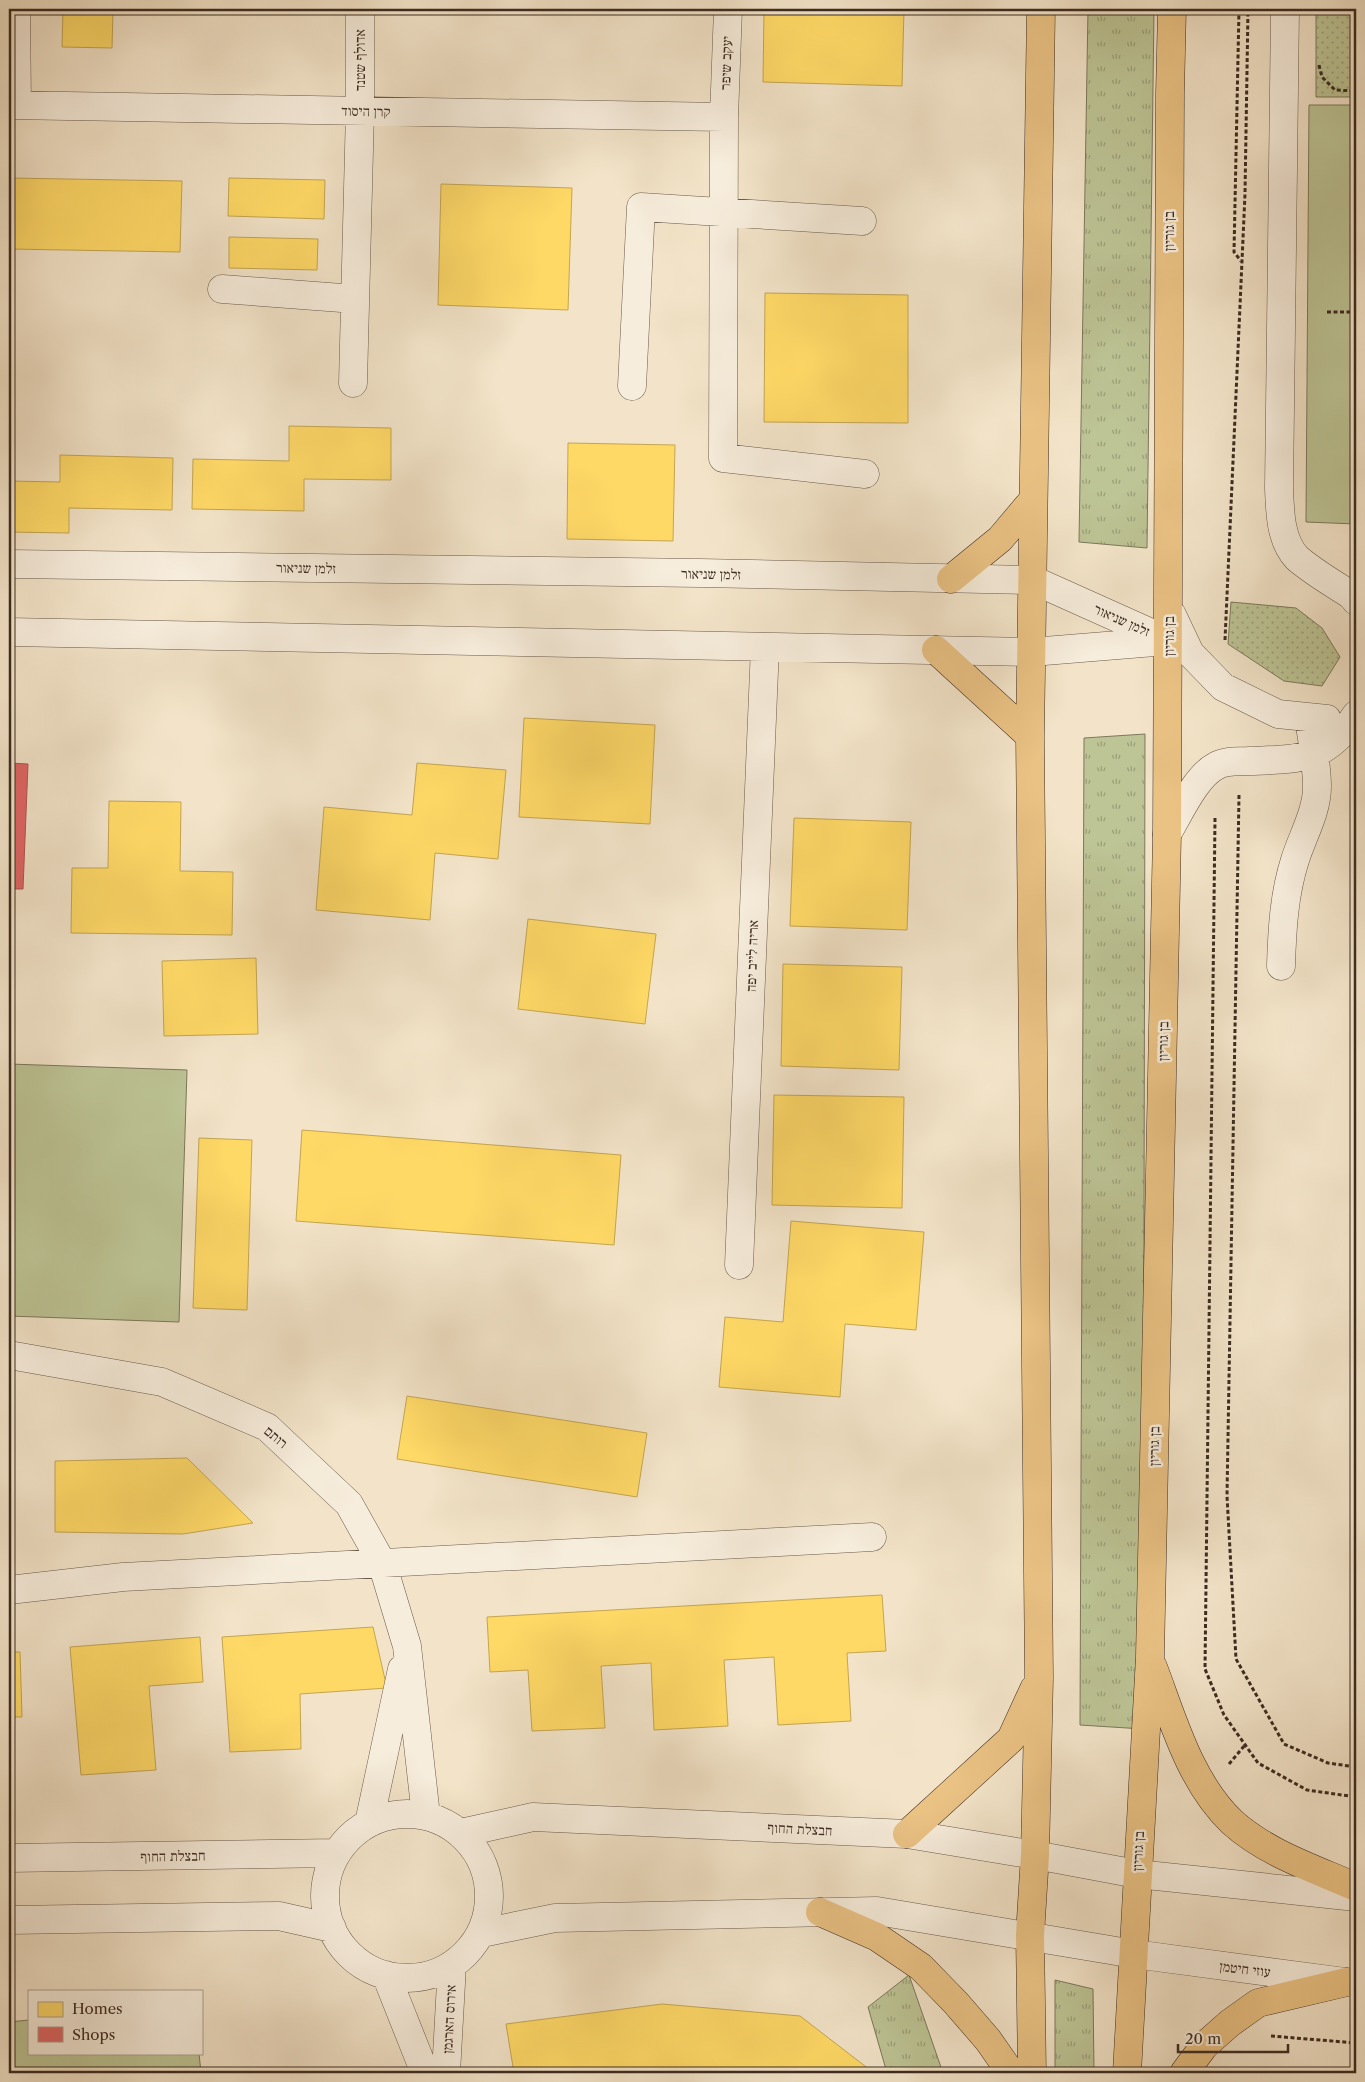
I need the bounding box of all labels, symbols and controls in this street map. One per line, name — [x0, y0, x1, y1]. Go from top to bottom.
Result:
street label: אדולף שטנד — [351, 29, 369, 91]
street label: יעקב שיפר — [716, 35, 736, 90]
street label: קרן היסוד — [341, 102, 391, 120]
street label: בן גוריון — [1160, 211, 1178, 251]
street label: זלמן שניאור — [276, 558, 336, 578]
street label: זלמן שניאור — [681, 564, 741, 584]
street label: זלמן שניאור — [1091, 600, 1153, 640]
street label: בן גוריון — [1160, 616, 1178, 656]
street label: אריה לייב יפה — [742, 920, 762, 992]
street label: בן גוריון — [1154, 1021, 1172, 1061]
street label: רותם — [260, 1422, 292, 1452]
street label: בן גוריון — [1145, 1426, 1163, 1466]
street label: חבצלת החוף — [767, 1818, 833, 1840]
street label: בן גוריון — [1128, 1830, 1148, 1871]
street label: חבצלת החוף — [140, 1846, 206, 1866]
street label: עוזי חיטמן — [1218, 1957, 1272, 1981]
street label: אירוס הארגמן — [438, 1984, 460, 2054]
legend — [28, 1990, 202, 2054]
text: Homes — [72, 1999, 123, 2018]
scale bar — [1178, 2022, 1288, 2054]
text: Shops — [72, 2025, 115, 2044]
text: 20 m — [1185, 2029, 1221, 2048]

